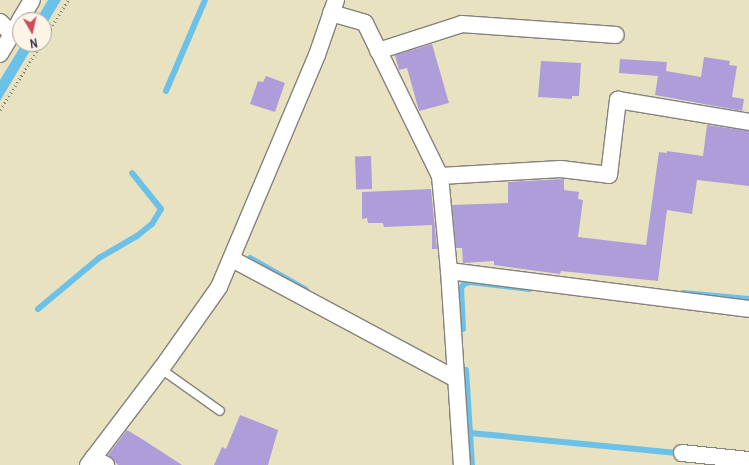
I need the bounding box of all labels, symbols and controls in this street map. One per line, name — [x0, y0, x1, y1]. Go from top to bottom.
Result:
north arrow — [12, 12, 52, 52]
text: N — [29, 35, 39, 50]

